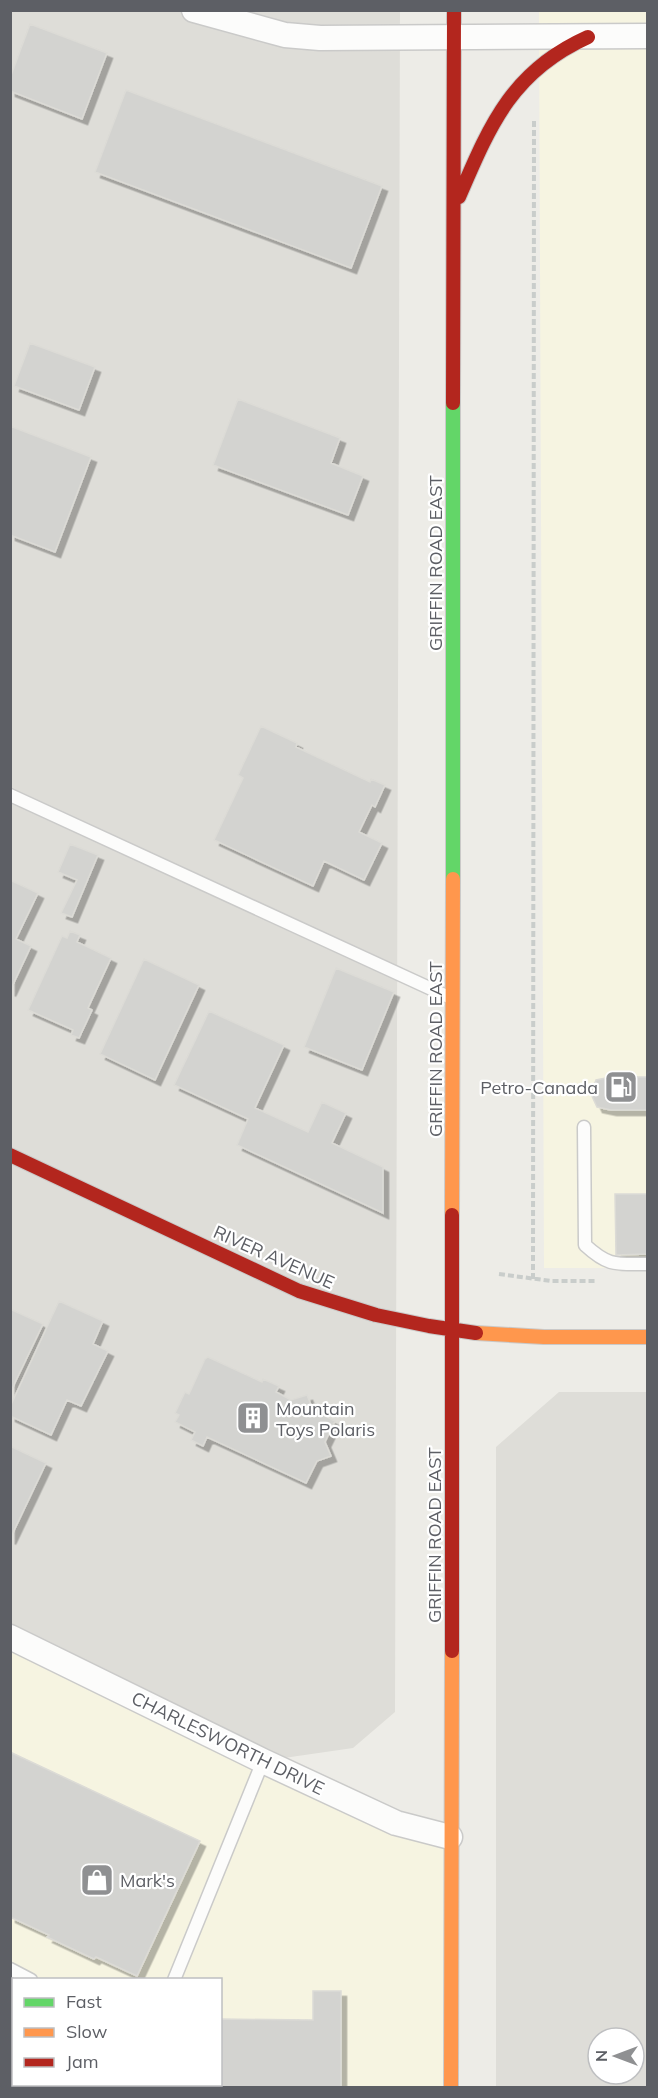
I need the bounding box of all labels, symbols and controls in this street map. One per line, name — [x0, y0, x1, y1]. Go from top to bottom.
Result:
street label: GRIFFIN ROAD EAST — [424, 475, 447, 651]
street label: GRIFFIN ROAD EAST — [424, 961, 447, 1137]
fuel station icon: Petro-Canada — [603, 1069, 639, 1105]
place label: Petro-Canada — [480, 1076, 598, 1099]
street label: RIVER AVENUE — [210, 1220, 338, 1294]
place label: Mountain Toys Polaris — [276, 1397, 375, 1441]
building icon: Mountain Toys Polaris — [235, 1400, 271, 1436]
street label: GRIFFIN ROAD EAST — [423, 1447, 446, 1623]
street label: CHARLESWORTH DRIVE — [128, 1686, 328, 1800]
shop icon: Mark's — [79, 1862, 115, 1898]
place label: Mark's — [120, 1869, 175, 1892]
legend — [12, 1978, 222, 2086]
text: Fast — [66, 1990, 102, 2013]
text: Slow — [66, 2020, 108, 2043]
north arrow — [586, 2026, 646, 2086]
text: Jam — [66, 2050, 99, 2073]
text: N — [591, 2050, 611, 2062]

